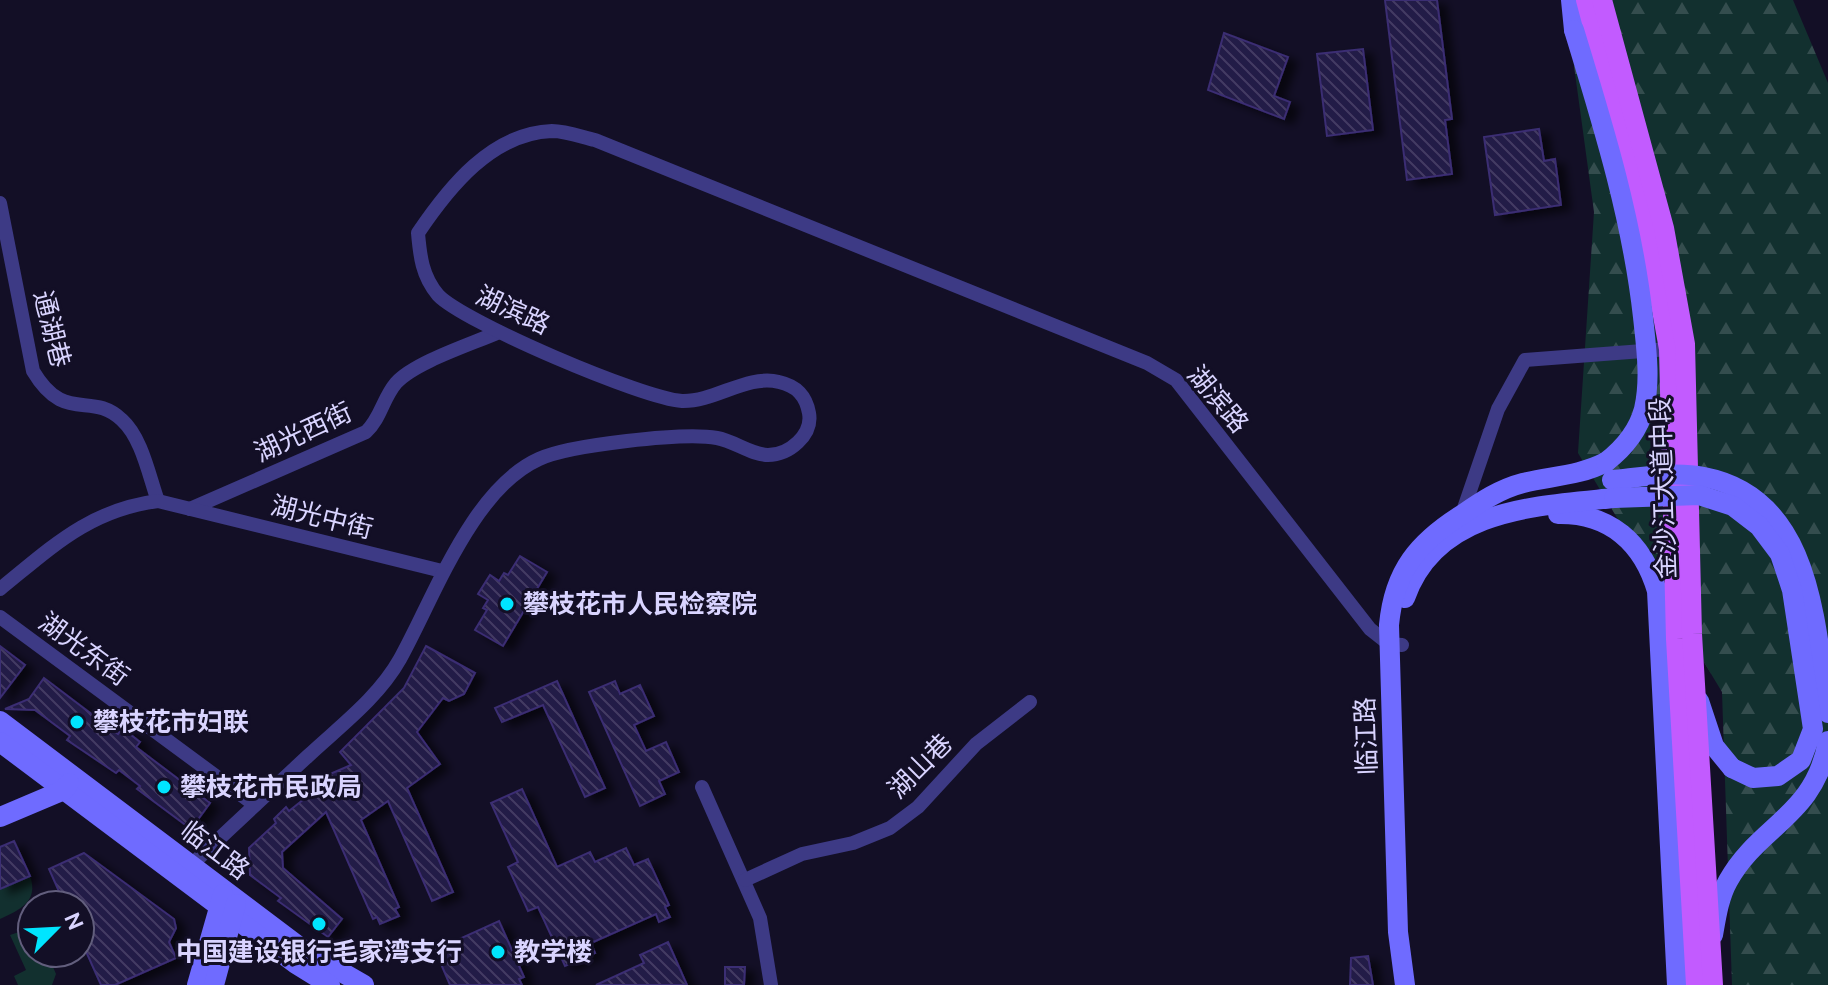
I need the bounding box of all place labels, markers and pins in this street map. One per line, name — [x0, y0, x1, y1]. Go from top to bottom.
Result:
place label: 攀枝花市人民检察院 — [523, 589, 757, 618]
marker: 攀枝花市人民检察院 — [498, 595, 516, 613]
place label: 攀枝花市妇联 — [93, 707, 249, 736]
marker: 攀枝花市妇联 — [68, 713, 86, 731]
place label: 攀枝花市民政局 — [180, 772, 362, 801]
marker: 攀枝花市民政局 — [155, 778, 173, 796]
marker: 中国建设银行毛家湾支行 — [310, 915, 328, 933]
place label: 中国建设银行毛家湾支行 — [176, 937, 462, 966]
place label: 教学楼 — [514, 937, 592, 966]
marker: 教学楼 — [489, 943, 507, 961]

